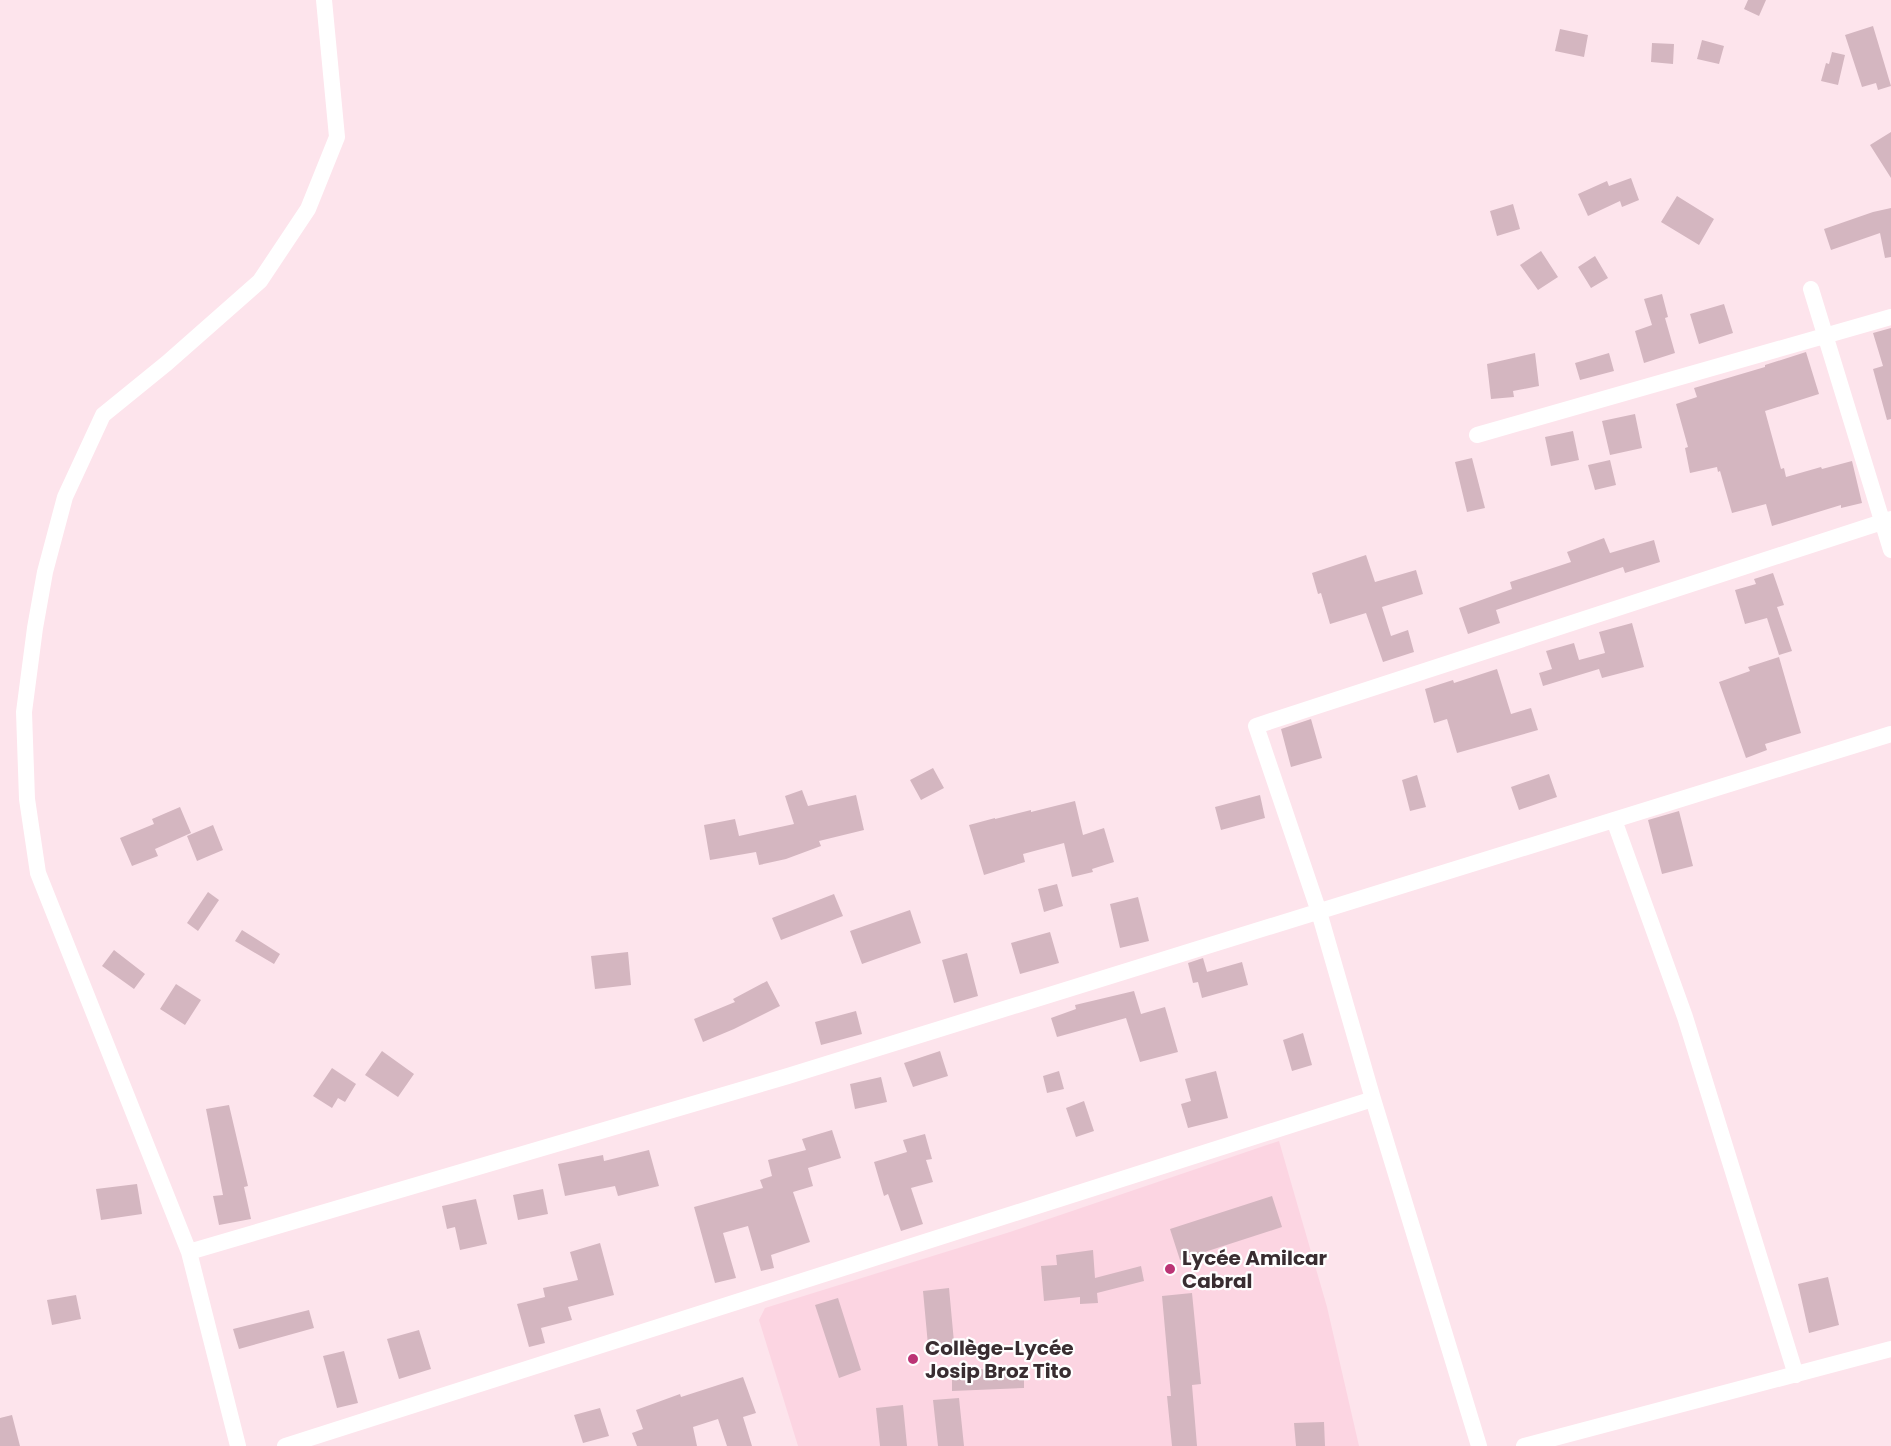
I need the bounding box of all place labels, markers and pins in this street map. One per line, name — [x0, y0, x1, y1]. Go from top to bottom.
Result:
place label: Lycée Amilcar Cabral — [1182, 1244, 1328, 1295]
marker: Lycée Amilcar Cabral — [1163, 1262, 1177, 1276]
place label: Collège-Lycée Josip Broz Tito — [925, 1334, 1074, 1385]
marker: Collège-Lycée Josip Broz Tito — [906, 1352, 920, 1366]

